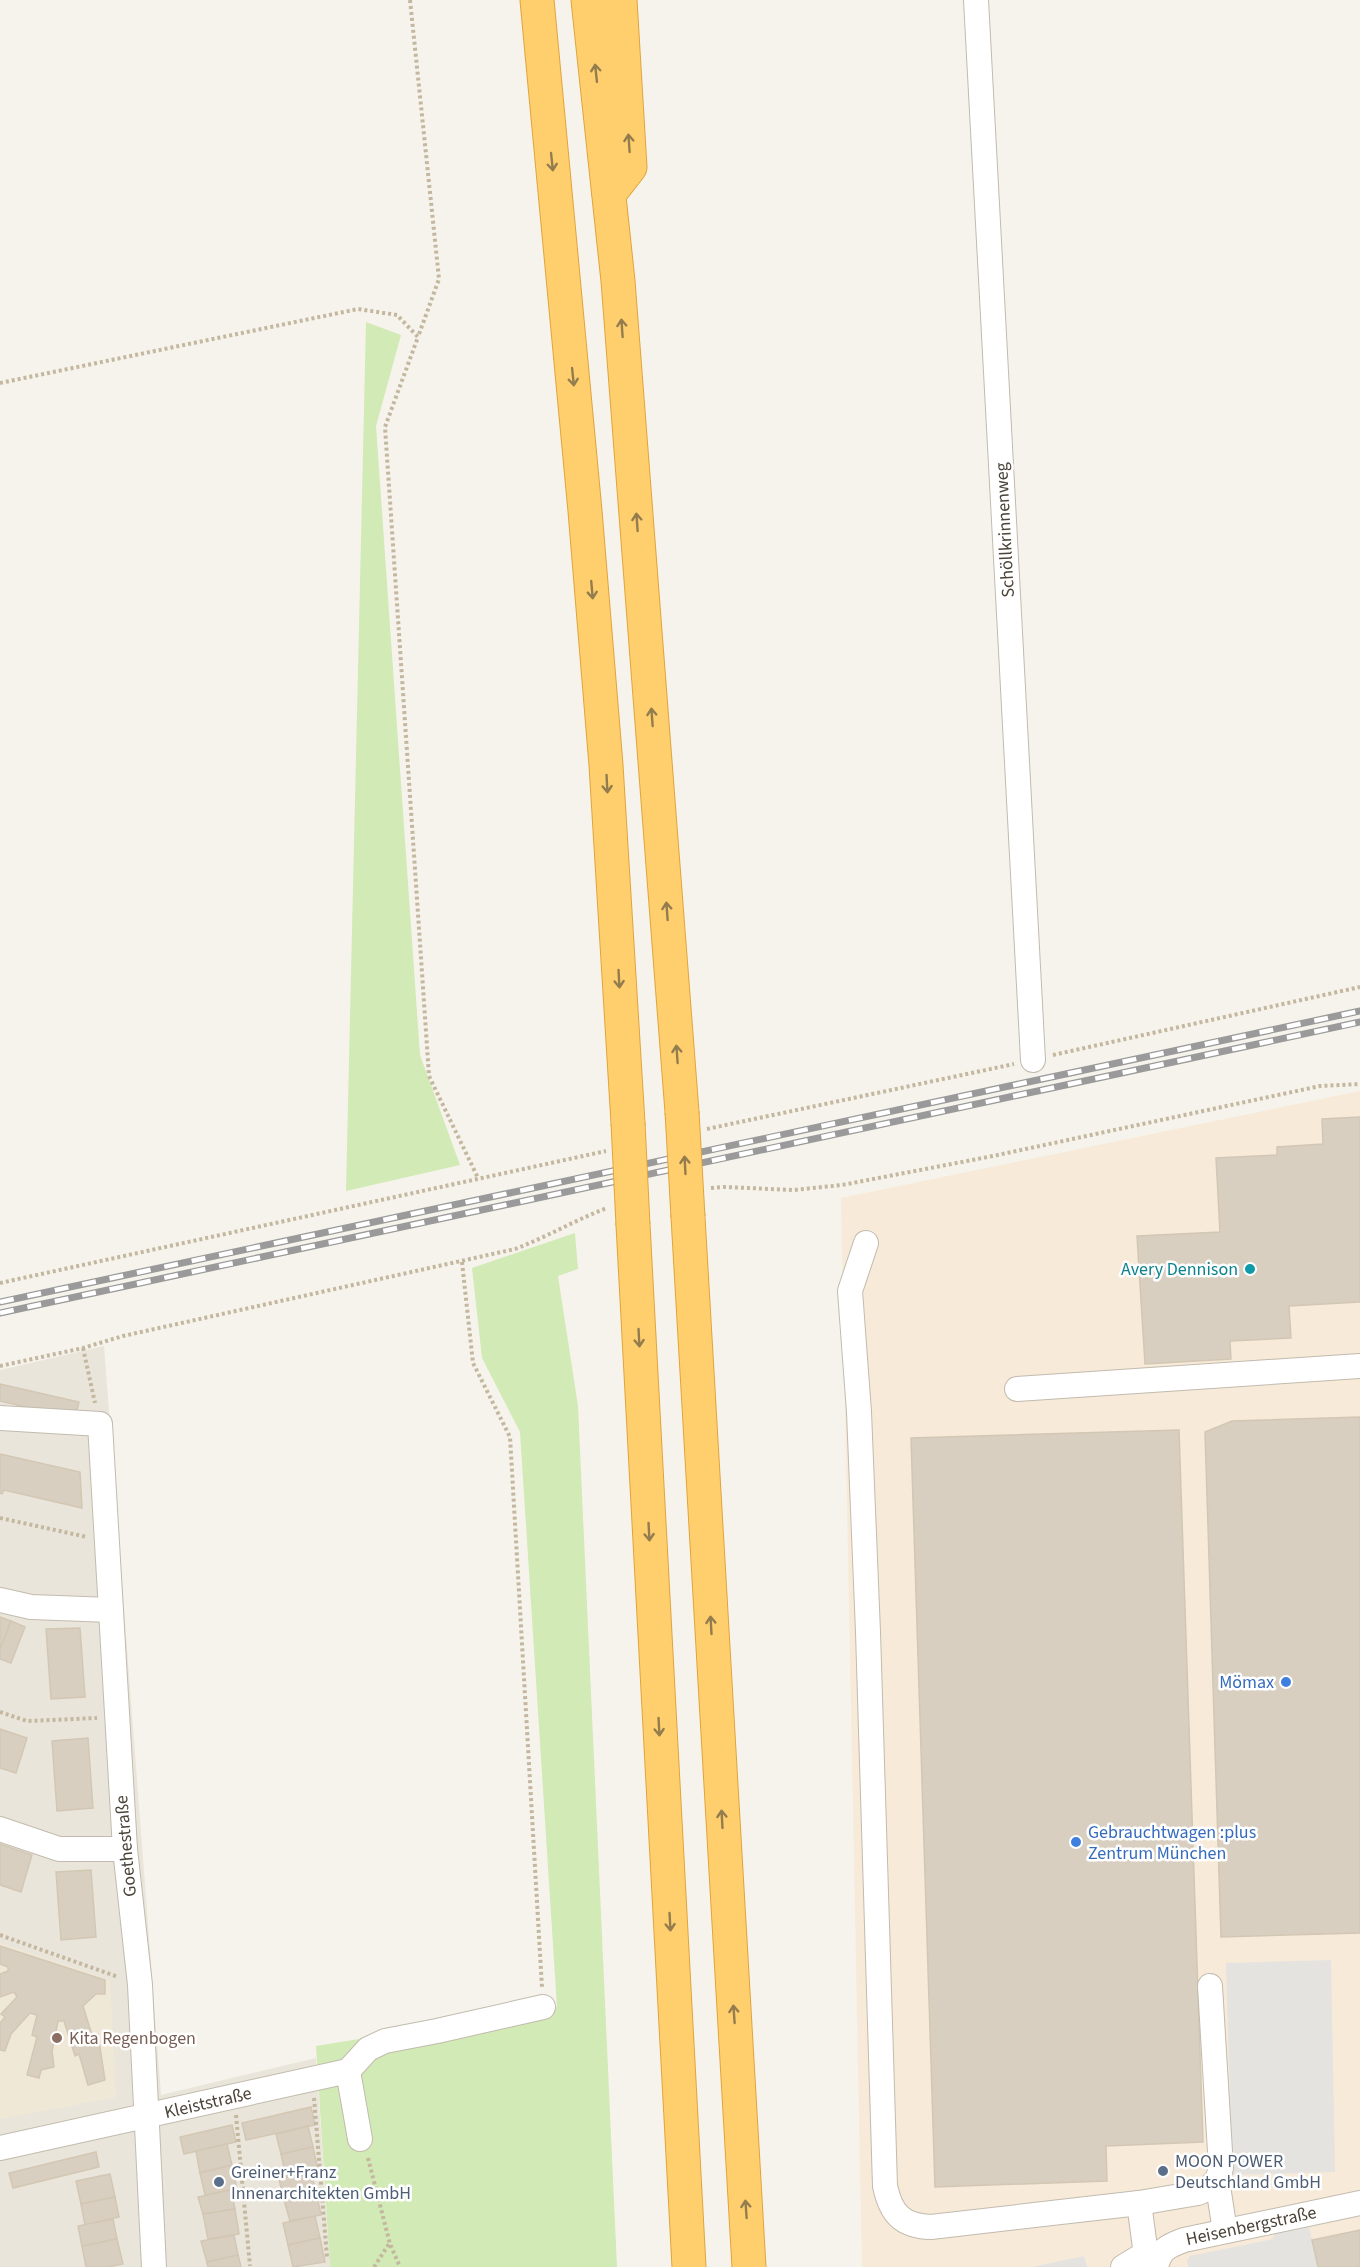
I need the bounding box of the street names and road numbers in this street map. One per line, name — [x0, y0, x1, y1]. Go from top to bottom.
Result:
street label: Schöllkrinnenweg — [989, 462, 1021, 598]
street label: Goethestraße — [109, 1794, 143, 1898]
street label: Kleiststraße — [162, 2081, 254, 2125]
street label: Heisenbergstraße — [1183, 2200, 1319, 2252]

